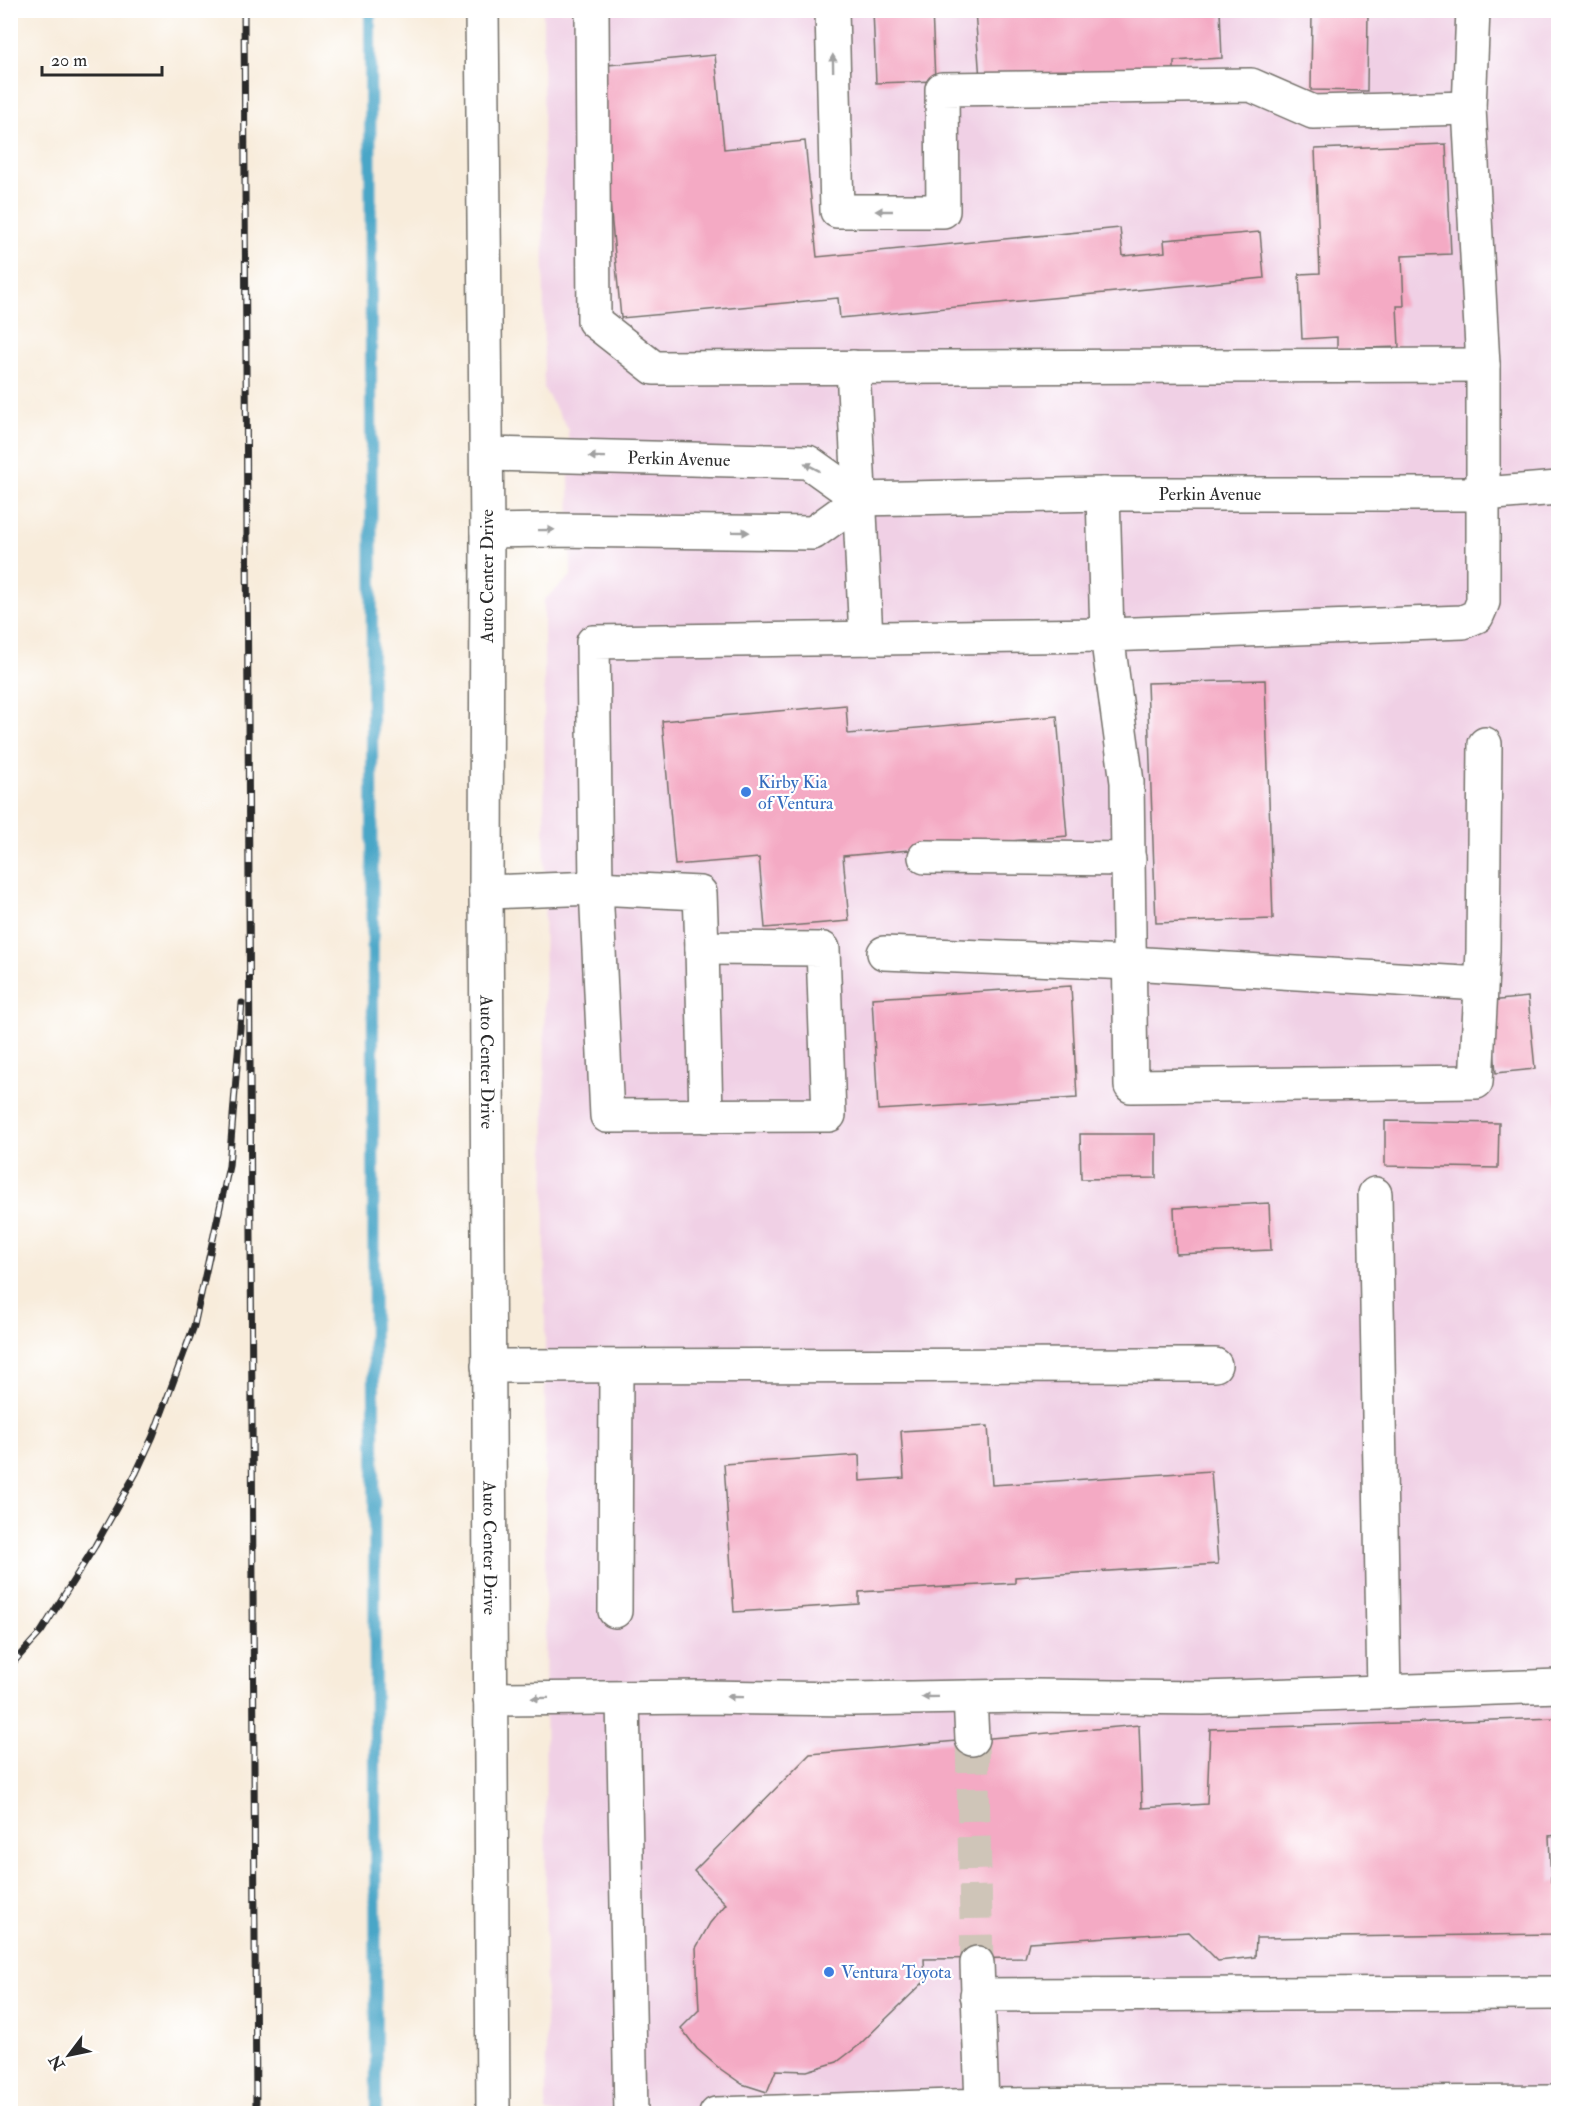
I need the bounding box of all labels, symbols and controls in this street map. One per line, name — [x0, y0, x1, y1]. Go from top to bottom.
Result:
scale bar — [42, 39, 162, 77]
text: 20 m — [51, 49, 87, 72]
one-way arrow — [829, 54, 838, 73]
one-way arrow — [875, 206, 894, 216]
street label: Perkin Avenue — [627, 447, 731, 472]
one-way arrow — [588, 452, 607, 462]
one-way arrow — [803, 462, 820, 471]
street label: Perkin Avenue — [1158, 483, 1262, 506]
street label: Auto Center Drive — [476, 509, 499, 644]
one-way arrow — [536, 525, 555, 535]
one-way arrow — [731, 527, 750, 537]
place label: Kirby Kia of Ventura — [758, 771, 834, 815]
marker: Kirby Kia of Ventura — [739, 785, 753, 799]
street label: Auto Center Drive — [475, 994, 498, 1129]
street label: Auto Center Drive — [477, 1480, 501, 1615]
one-way arrow — [531, 1693, 550, 1703]
one-way arrow — [726, 1693, 745, 1702]
one-way arrow — [921, 1693, 940, 1702]
place label: Ventura Toyota — [841, 1961, 952, 1984]
marker: Ventura Toyota — [822, 1965, 836, 1979]
north arrow — [39, 2025, 99, 2085]
text: N — [44, 2050, 70, 2075]

